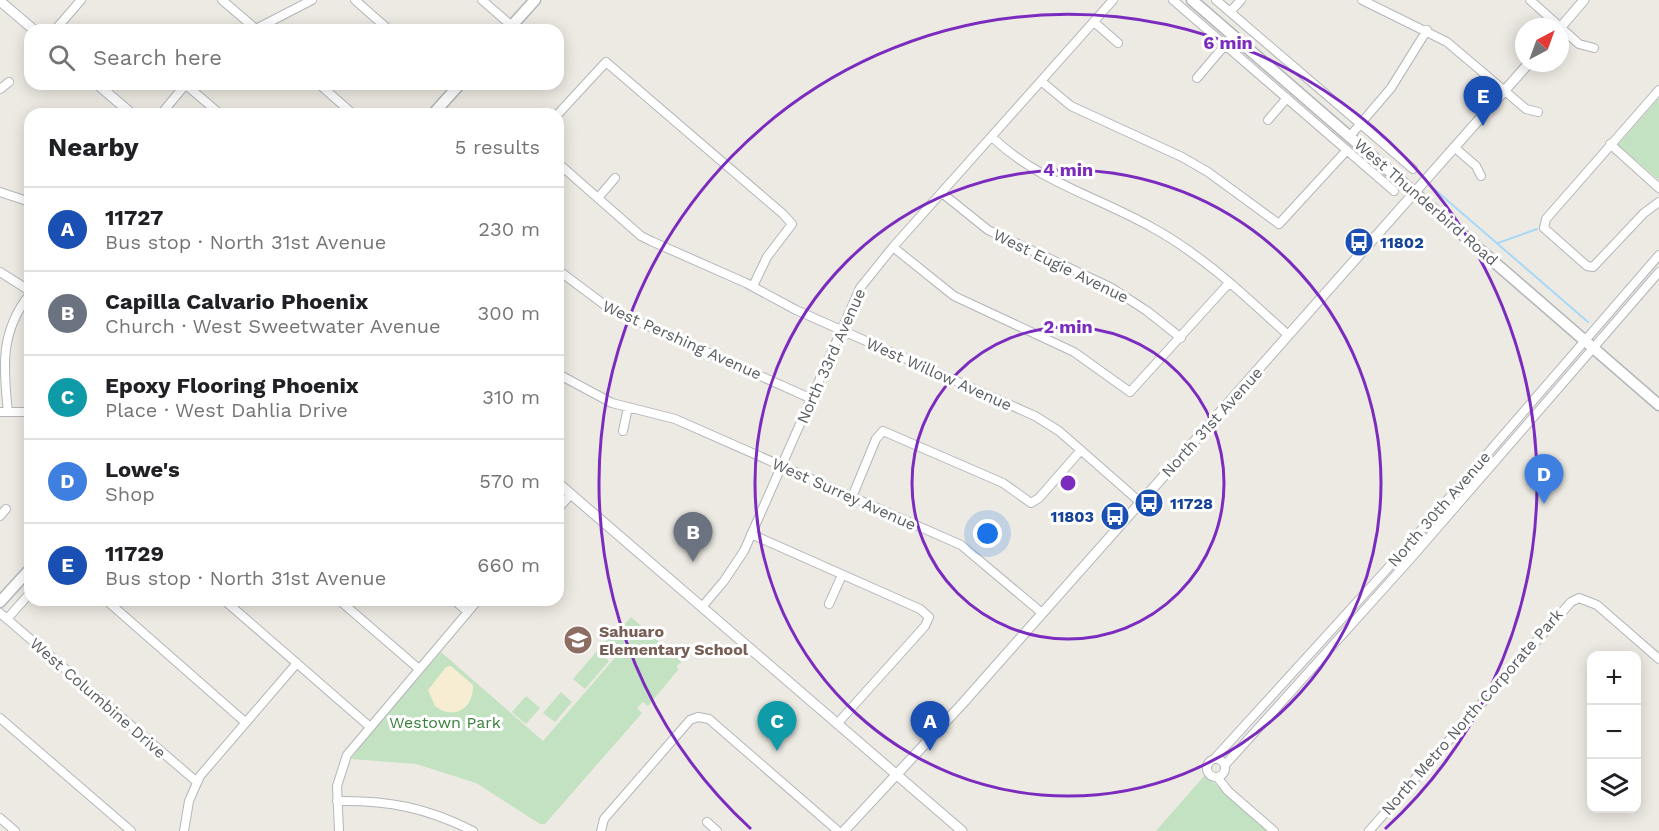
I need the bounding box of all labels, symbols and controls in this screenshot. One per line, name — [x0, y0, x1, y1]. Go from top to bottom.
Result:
north arrow — [1515, 18, 1569, 72]
search box — [24, 24, 564, 90]
text: 6 min — [1203, 32, 1253, 53]
icon: search — [45, 41, 78, 74]
text: Search here — [93, 45, 222, 70]
pin: E — [1464, 76, 1502, 126]
text: Nearby — [48, 132, 139, 162]
street label: West Thunderbird Road — [1350, 134, 1502, 270]
text: 5 results — [455, 135, 540, 159]
text: 4 min — [1043, 159, 1093, 180]
text: 11727 — [105, 205, 163, 230]
text: A — [61, 217, 74, 241]
text: 230 m — [478, 217, 540, 241]
street label: West Eugie Avenue — [990, 225, 1132, 307]
bus stop icon: 11802 — [1343, 226, 1375, 258]
text: Bus stop · North 31st Avenue — [105, 230, 386, 254]
place label: 11802 — [1380, 233, 1424, 252]
street label: North 33rd Avenue — [793, 286, 869, 426]
text: Capilla Calvario Phoenix — [105, 289, 368, 314]
street label: West Pershing Avenue — [600, 296, 764, 384]
text: B — [61, 301, 74, 325]
text: 300 m — [478, 301, 540, 325]
text: Church · West Sweetwater Avenue — [105, 314, 441, 338]
text: 2 min — [1043, 316, 1093, 337]
street label: West Willow Avenue — [863, 333, 1015, 415]
street label: North 31st Avenue — [1158, 363, 1266, 481]
text: Epoxy Flooring Phoenix — [105, 373, 359, 398]
text: C — [61, 385, 74, 409]
text: 310 m — [482, 385, 540, 409]
text: Place · West Dahlia Drive — [105, 398, 348, 422]
street label: North 30th Avenue — [1384, 447, 1494, 571]
street label: West Surrey Avenue — [769, 454, 919, 534]
pin: D — [1524, 454, 1564, 504]
text: Lowe's — [105, 457, 180, 482]
text: D — [60, 469, 75, 493]
text: 570 m — [479, 469, 540, 493]
centre of rings — [1058, 473, 1078, 493]
text: Shop — [105, 482, 155, 506]
bus stop icon: 11728 — [1133, 487, 1165, 519]
place label: 11728 — [1170, 494, 1213, 513]
bus stop icon: 11803 — [1099, 500, 1131, 532]
place label: 11803 — [1051, 507, 1094, 526]
pin: B — [674, 512, 712, 562]
your location — [973, 519, 1002, 548]
text: 11729 — [105, 541, 164, 566]
text: E — [61, 553, 74, 577]
text: 660 m — [477, 553, 540, 577]
text: Bus stop · North 31st Avenue — [105, 566, 386, 590]
street label: North Metro North Corporate Park — [1377, 605, 1567, 819]
place label: Sahuaro Elementary School — [599, 622, 749, 659]
school or university icon: Sahuaro Elementary School — [562, 624, 594, 656]
street label: West Columbine Drive — [26, 634, 170, 762]
map controls — [1587, 651, 1641, 813]
button: + — [1587, 651, 1641, 705]
pin: C — [758, 702, 796, 751]
pin: A — [910, 702, 950, 751]
button: − — [1587, 705, 1641, 759]
park label: Westown Park — [389, 713, 501, 732]
button: layers — [1587, 759, 1641, 813]

